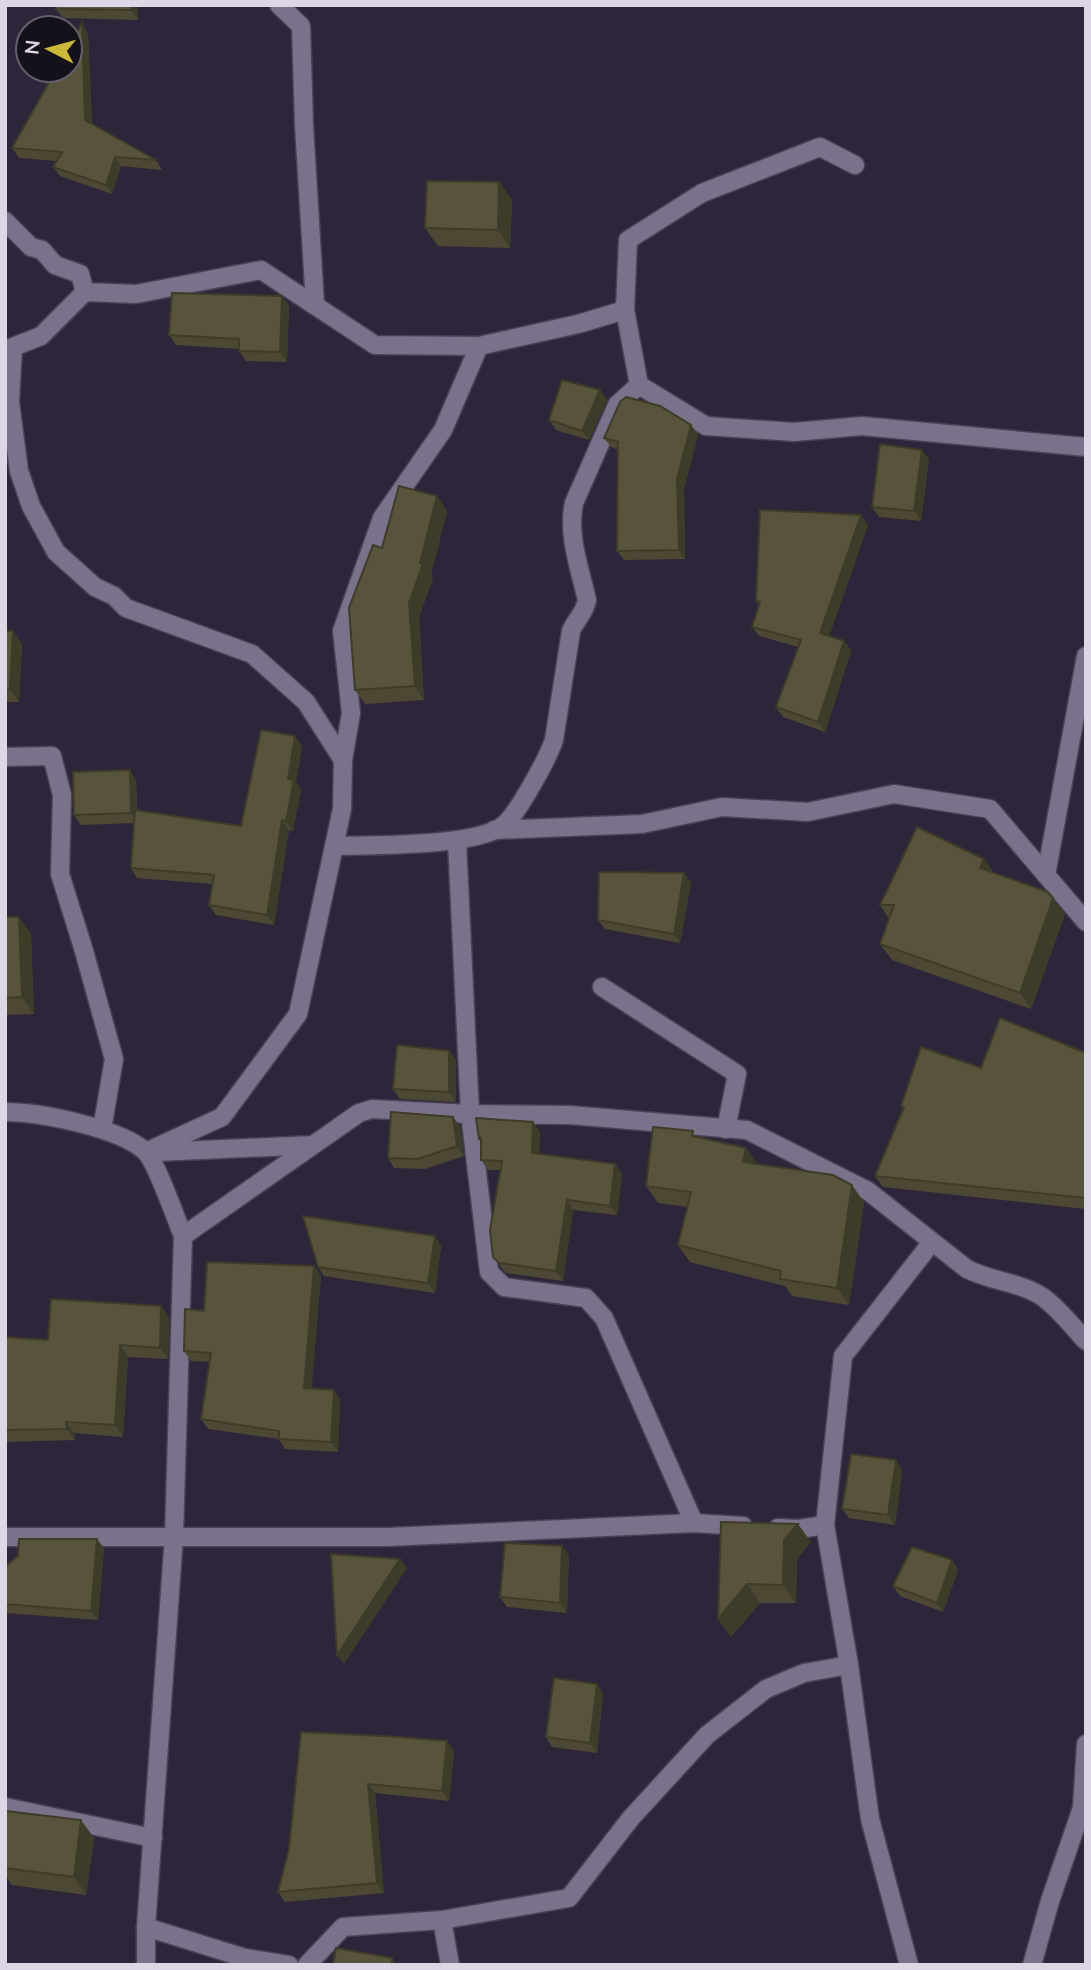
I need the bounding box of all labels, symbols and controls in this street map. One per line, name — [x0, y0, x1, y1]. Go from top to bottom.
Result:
north arrow — [14, 14, 84, 84]
text: N — [19, 39, 44, 56]

